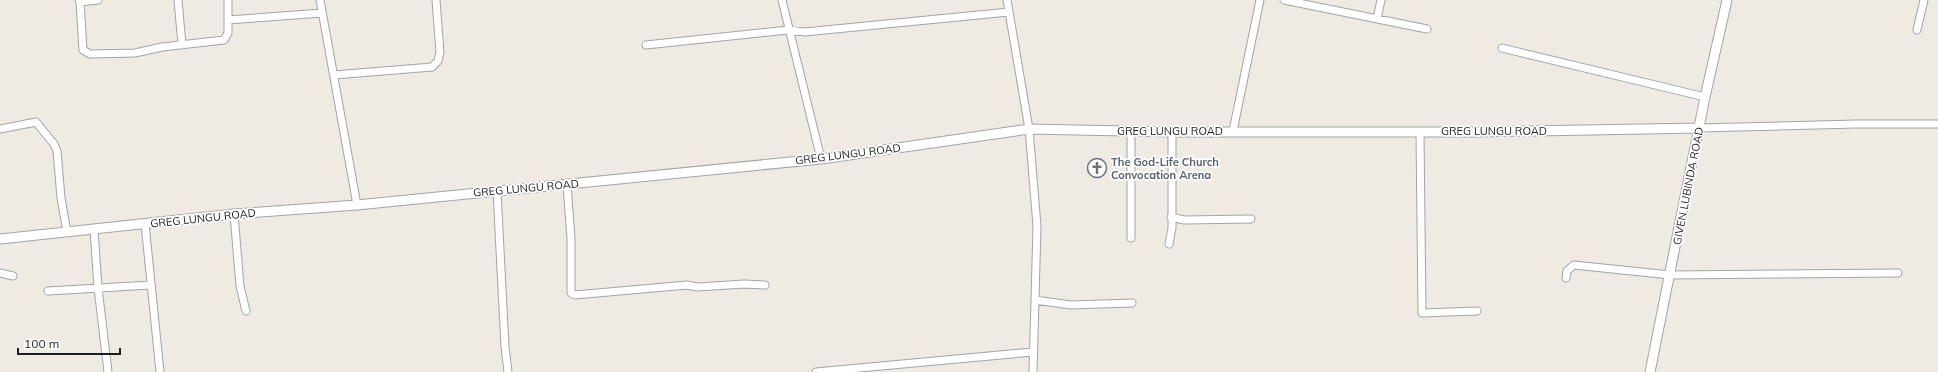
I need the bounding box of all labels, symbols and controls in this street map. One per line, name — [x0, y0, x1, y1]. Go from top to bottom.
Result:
street label: GREG LUNGU ROAD — [1117, 124, 1223, 138]
street label: GREG LUNGU ROAD — [1441, 124, 1547, 138]
street label: GIVEN LUBINDA ROAD — [1670, 126, 1706, 246]
street label: GREG LUNGU ROAD — [794, 141, 902, 167]
place label: The God-Life Church Convocation Arena — [1111, 155, 1219, 182]
church icon: The God-Life Church Convocation Arena — [1086, 157, 1108, 179]
street label: GREG LUNGU ROAD — [473, 176, 579, 200]
street label: GREG LUNGU ROAD — [150, 205, 256, 231]
scale bar — [18, 330, 120, 356]
text: 100 m — [24, 336, 59, 351]

